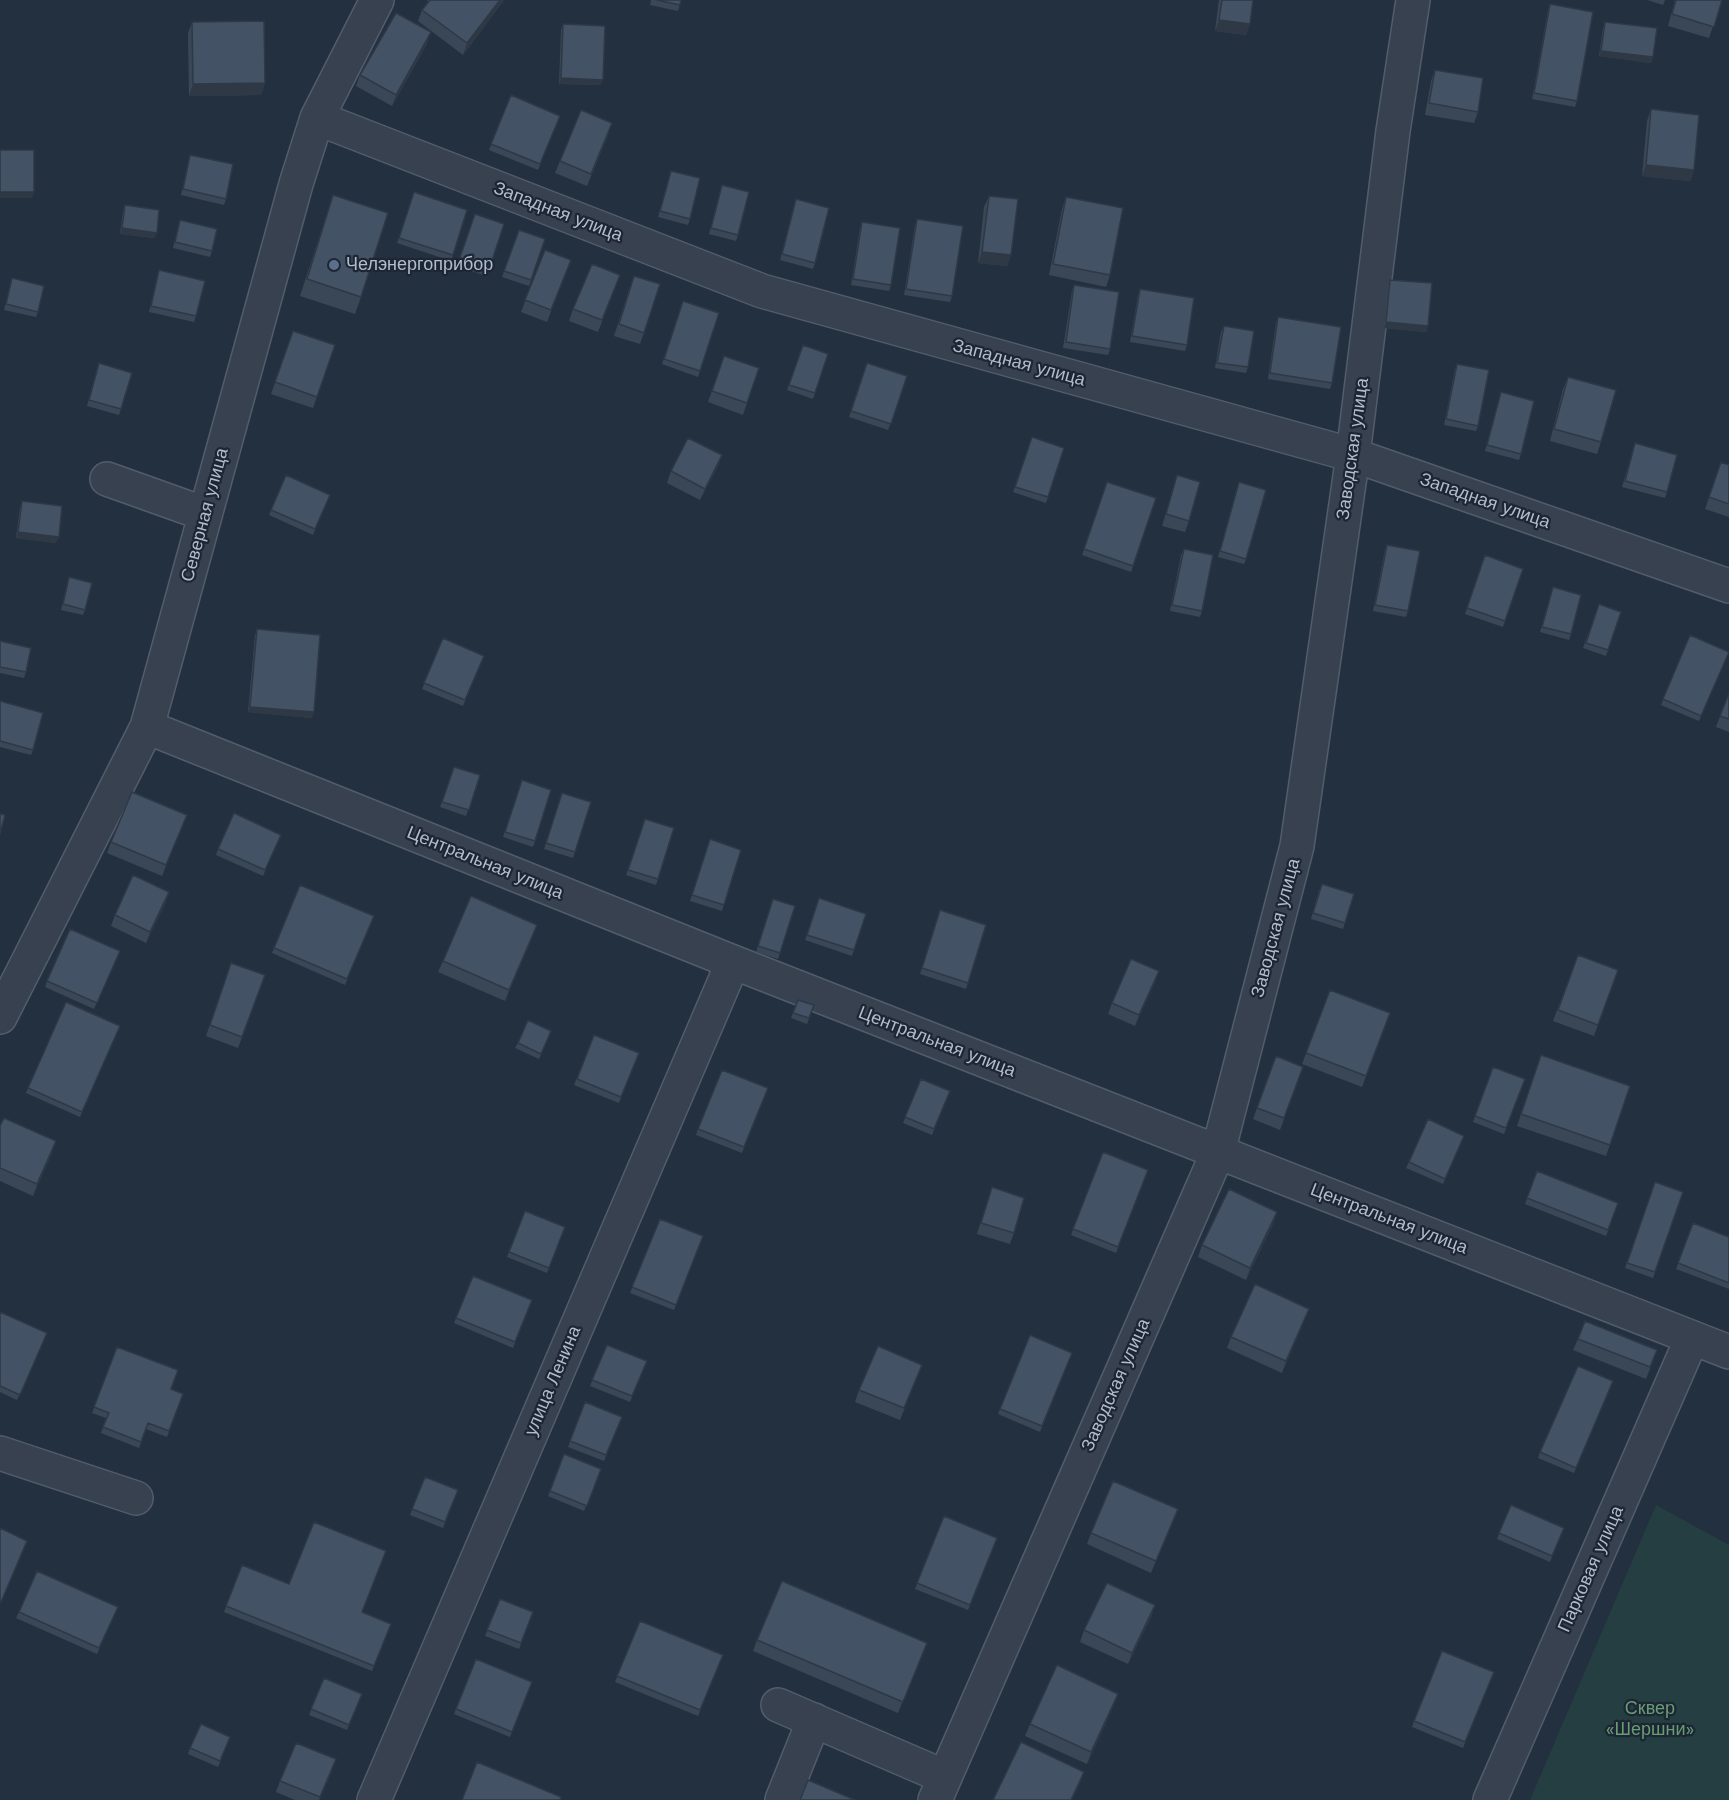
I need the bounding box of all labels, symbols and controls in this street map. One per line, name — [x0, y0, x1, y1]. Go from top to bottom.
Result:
street label: Западная улица — [490, 177, 626, 247]
place label: Челэнергоприбор — [346, 254, 493, 276]
marker: Челэнергоприбор — [327, 258, 341, 272]
street label: Западная улица — [950, 335, 1088, 391]
street label: Заводская улица — [1332, 377, 1374, 521]
street label: Северная улица — [177, 446, 233, 584]
street label: Западная улица — [1417, 469, 1553, 533]
street label: Центральная улица — [404, 822, 566, 904]
street label: Заводская улица — [1247, 856, 1305, 1000]
street label: Центральная улица — [855, 1002, 1019, 1082]
street label: Центральная улица — [1307, 1179, 1471, 1259]
street label: Заводская улица — [1077, 1315, 1155, 1455]
street label: улица Ленина — [520, 1323, 586, 1439]
street label: Парковая улица — [1554, 1503, 1628, 1635]
park label: Сквер «Шершни» — [1606, 1698, 1694, 1740]

